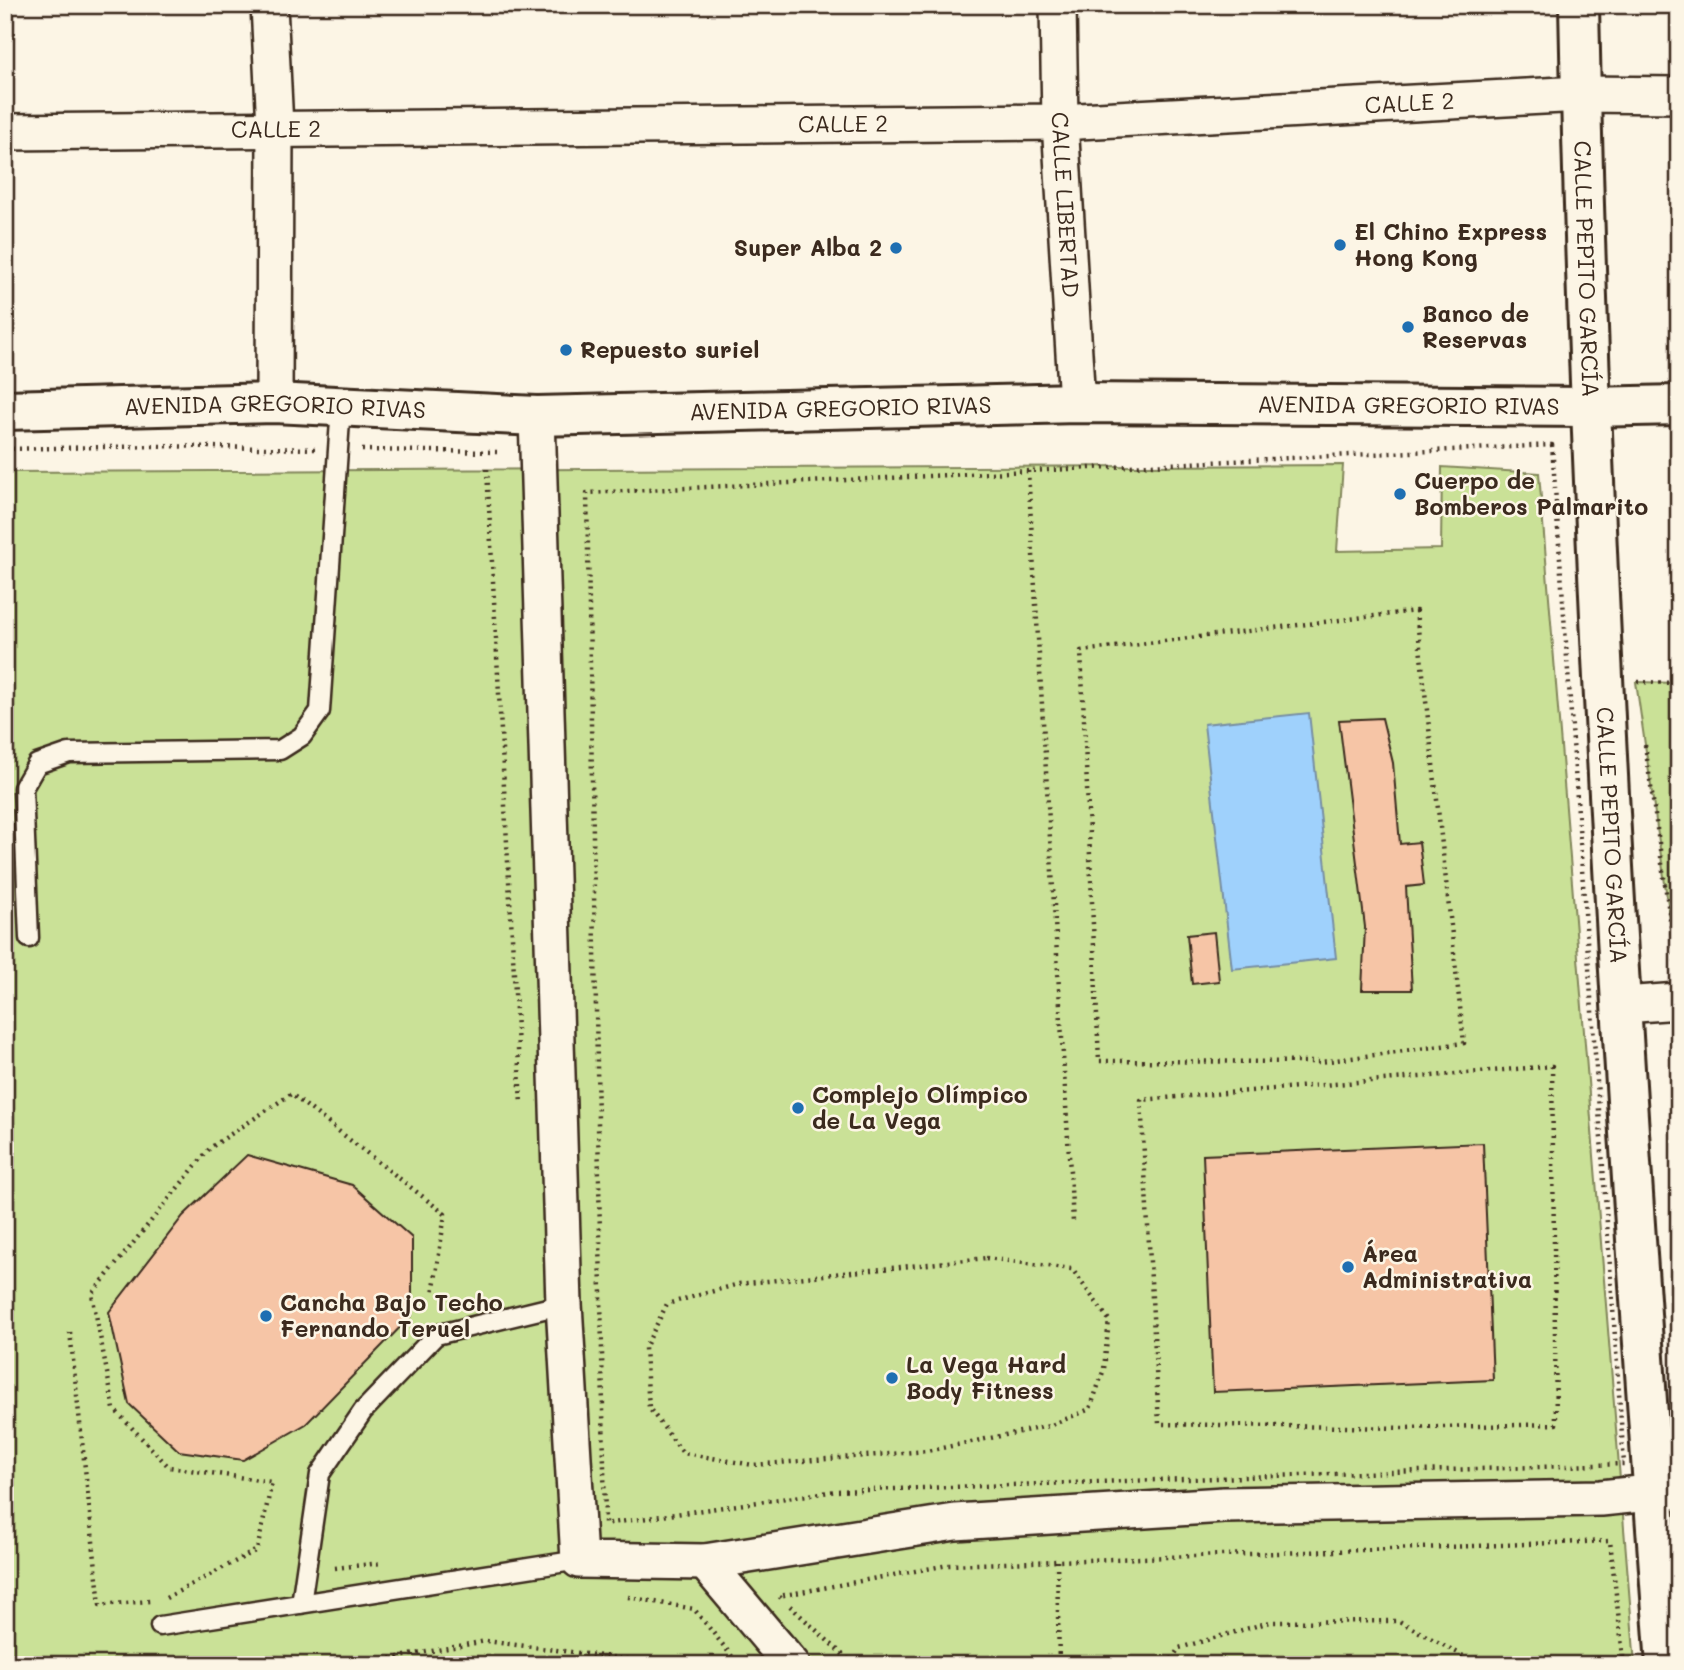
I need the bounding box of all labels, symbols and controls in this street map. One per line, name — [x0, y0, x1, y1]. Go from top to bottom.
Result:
street label: CALLE 2 — [1364, 85, 1455, 120]
street label: CALLE 2 — [798, 108, 888, 138]
street label: CALLE LIBERTAD — [1046, 112, 1087, 299]
street label: CALLE 2 — [231, 113, 321, 144]
street label: CALLE PEPITO GARCÍA — [1568, 140, 1607, 398]
place label: El Chino Express Hong Kong — [1354, 216, 1547, 272]
place label: Super Alba 2 — [734, 232, 882, 262]
marker: El Chino Express Hong Kong — [1332, 237, 1348, 253]
marker: Super Alba 2 — [888, 240, 904, 256]
place label: Banco de Reservas — [1422, 298, 1529, 354]
marker: Banco de Reservas — [1400, 319, 1416, 335]
place label: Repuesto suriel — [580, 334, 760, 364]
marker: Repuesto suriel — [558, 342, 574, 358]
street label: AVENIDA GREGORIO RIVAS — [123, 387, 427, 424]
street label: AVENIDA GREGORIO RIVAS — [1257, 388, 1560, 421]
street label: AVENIDA GREGORIO RIVAS — [689, 389, 992, 426]
place label: Cuerpo de Bomberos Palmarito — [1414, 465, 1648, 521]
marker: Cuerpo de Bomberos Palmarito — [1392, 486, 1408, 502]
street label: CALLE PEPITO GARCÍA — [1590, 706, 1635, 964]
place label: Complejo Olímpico de La Vega — [812, 1079, 1028, 1135]
marker: Complejo Olímpico de La Vega — [790, 1100, 806, 1116]
place label: Área Administrativa — [1362, 1238, 1532, 1294]
marker: Área Administrativa — [1340, 1259, 1356, 1275]
place label: Cancha Bajo Techo Fernando Teruel — [280, 1287, 503, 1343]
marker: Cancha Bajo Techo Fernando Teruel — [258, 1308, 274, 1324]
place label: La Vega Hard Body Fitness — [906, 1349, 1066, 1405]
marker: La Vega Hard Body Fitness — [884, 1370, 900, 1386]

